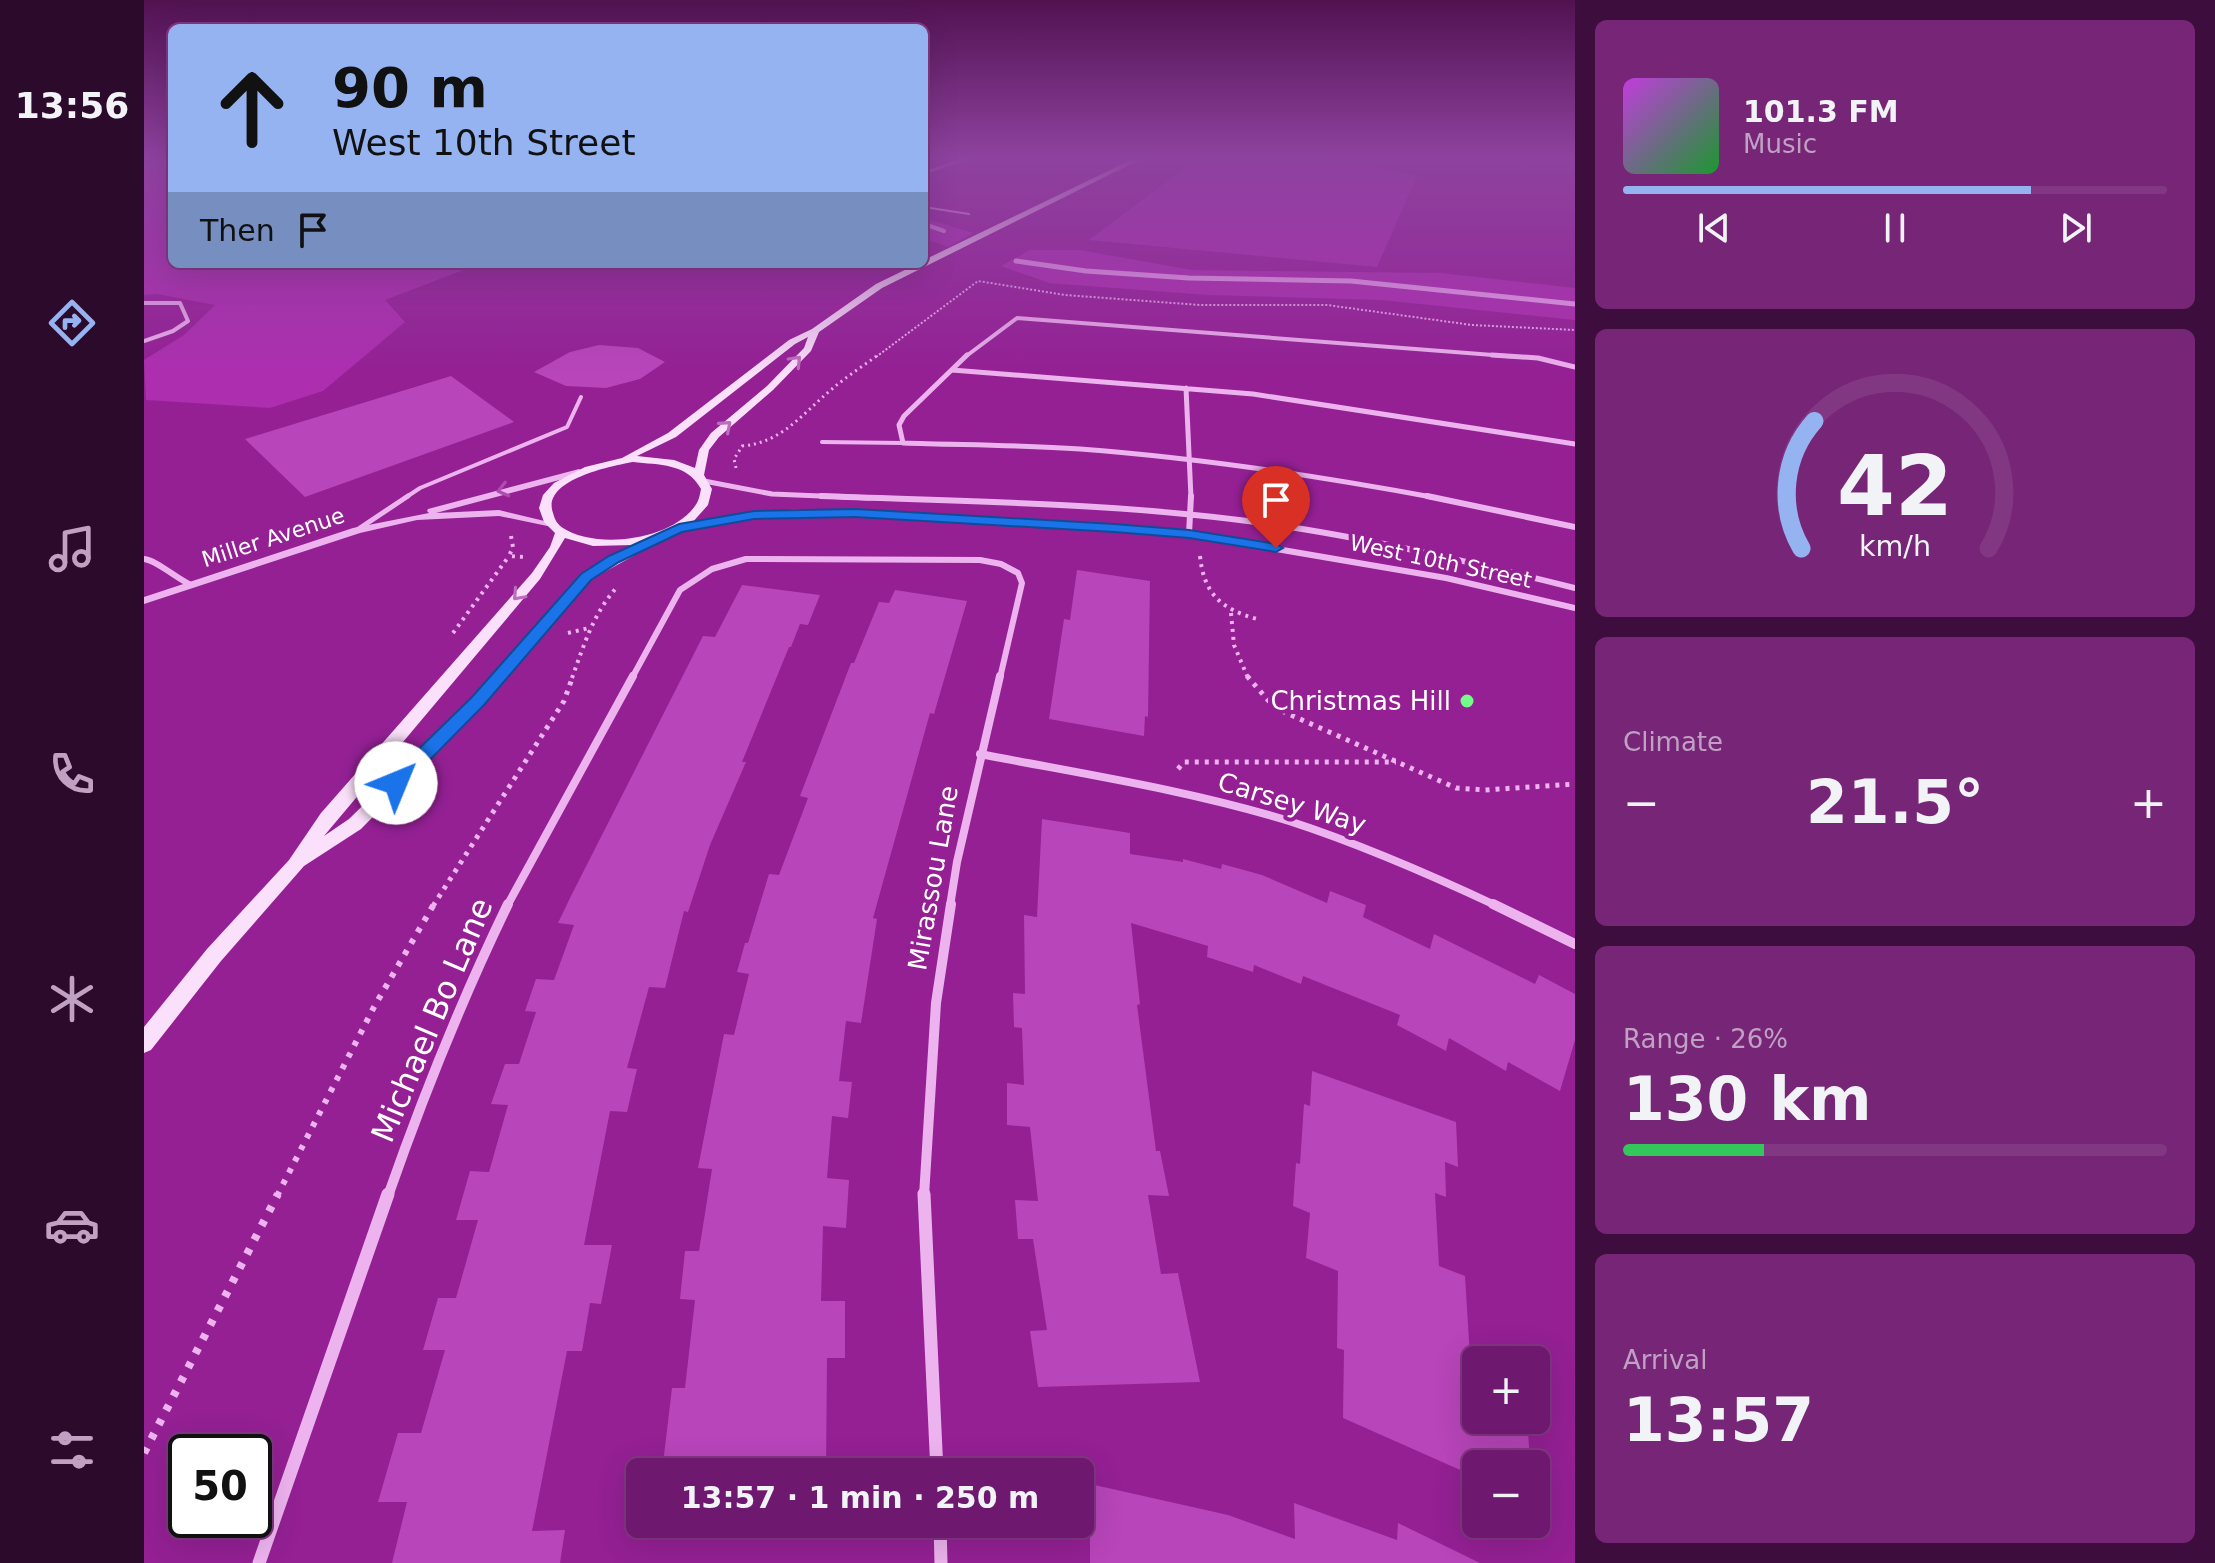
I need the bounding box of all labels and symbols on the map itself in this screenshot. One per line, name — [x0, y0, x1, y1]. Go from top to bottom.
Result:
one-way arrow — [787, 356, 801, 370]
one-way arrow — [717, 421, 731, 436]
pin — [1242, 466, 1310, 548]
one-way arrow — [496, 481, 510, 498]
street label: Miller Avenue — [199, 503, 348, 572]
street label: West 10th Street — [1348, 530, 1535, 593]
one-way arrow — [512, 586, 527, 600]
place label: Christmas Hill — [1270, 686, 1451, 716]
marker: Christmas Hill — [1458, 692, 1476, 710]
position arrow — [354, 741, 438, 825]
street label: Carsey Way — [1214, 766, 1370, 840]
street label: Mirassou Lane — [902, 783, 964, 973]
street label: Michael Bo Lane — [363, 892, 501, 1148]
speed limit sign: 50 — [168, 1434, 272, 1538]

